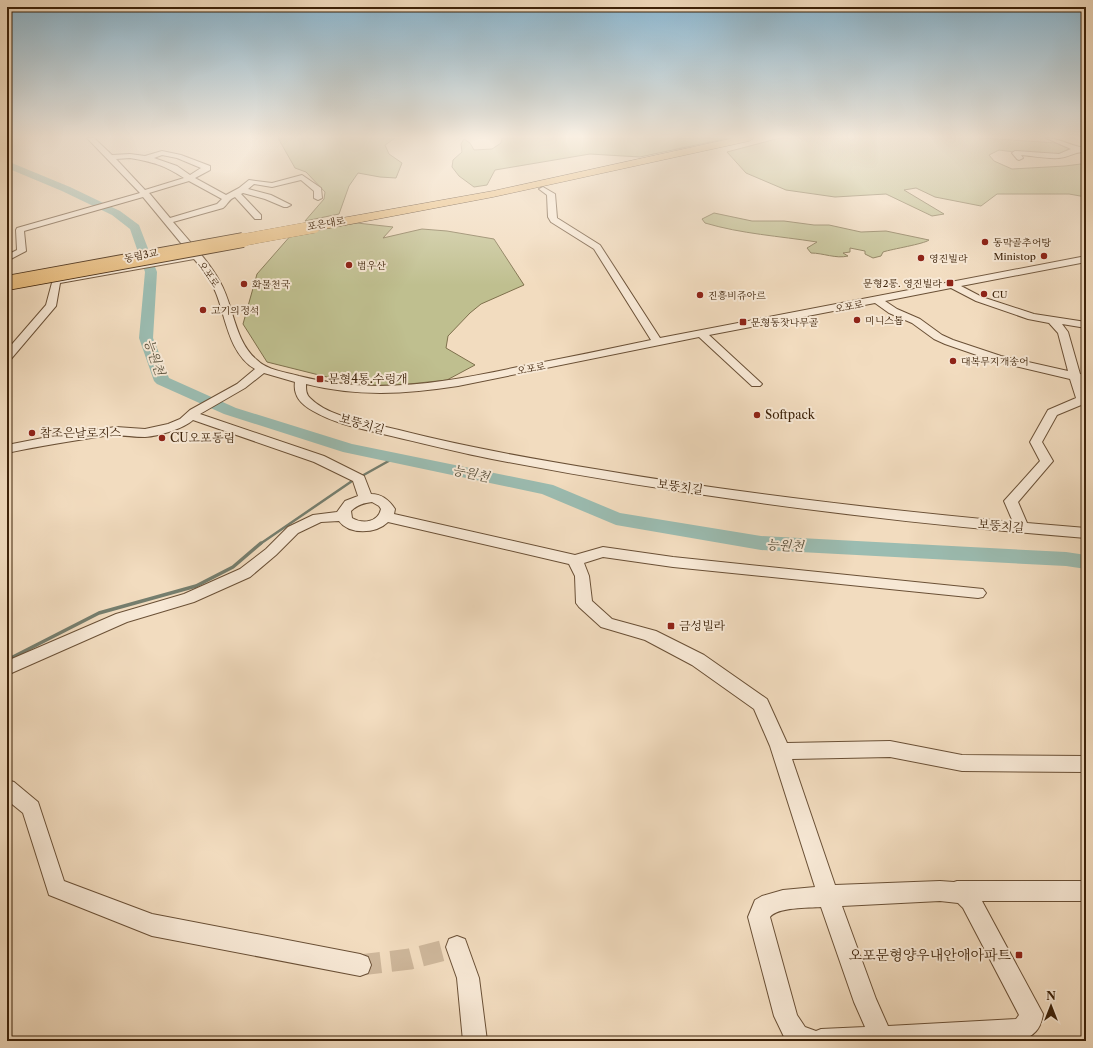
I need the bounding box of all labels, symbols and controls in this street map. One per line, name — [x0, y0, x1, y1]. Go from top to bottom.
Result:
street label: 포은대로 — [306, 214, 347, 233]
place label: 동막골추어탕 — [993, 236, 1051, 249]
marker: 동막골추어탕 — [980, 237, 990, 247]
street label: 동림3교 — [123, 246, 160, 265]
place label: Ministop — [993, 250, 1036, 263]
marker: Ministop — [1039, 251, 1049, 261]
place label: 영진빌라 — [929, 252, 968, 265]
marker: 영진빌라 — [916, 253, 926, 263]
street label: 오포로 — [195, 259, 222, 290]
place label: 범우산 — [357, 259, 386, 272]
marker: 범우산 — [344, 260, 354, 270]
place label: 문형2통. 영진빌라 — [863, 277, 942, 290]
place label: 화물천국 — [252, 278, 291, 291]
marker: 문형2통. 영진빌라 — [945, 278, 955, 288]
marker: 화물천국 — [239, 279, 249, 289]
place label: CU — [992, 288, 1008, 301]
place label: 진흥비쥬아르 — [708, 289, 766, 302]
marker: CU — [979, 289, 989, 299]
marker: 진흥비쥬아르 — [695, 290, 705, 300]
street label: 오포로 — [834, 297, 865, 316]
place label: 고기의정석 — [211, 304, 259, 317]
marker: 고기의정석 — [198, 305, 208, 315]
place label: 미니스톱 — [865, 314, 904, 327]
marker: 미니스톱 — [852, 315, 862, 325]
place label: 문형동잣나무골 — [751, 316, 819, 329]
marker: 문형동잣나무골 — [738, 317, 748, 327]
water label: 능원천 — [141, 337, 169, 379]
place label: 대복무지개송어 — [961, 355, 1029, 368]
marker: 대복무지개송어 — [948, 356, 958, 366]
street label: 오포로 — [516, 359, 547, 378]
place label: 문형4통.수렁개 — [328, 371, 408, 386]
marker: 문형4통.수렁개 — [315, 374, 325, 384]
place label: Softpack — [765, 407, 816, 422]
street label: 보뚱치길 — [338, 410, 386, 437]
marker: Softpack — [752, 410, 762, 420]
place label: 참조은날로지스 — [40, 425, 122, 440]
marker: 참조은날로지스 — [27, 428, 37, 438]
place label: CU오포동림 — [170, 430, 235, 445]
marker: CU오포동림 — [157, 433, 167, 443]
water label: 능원천 — [451, 461, 492, 485]
street label: 보뚱치길 — [656, 476, 704, 497]
street label: 보뚱치길 — [977, 516, 1025, 535]
water label: 능원천 — [766, 536, 806, 554]
place label: 금성빌라 — [679, 618, 726, 633]
marker: 금성빌라 — [666, 621, 676, 631]
place label: 오포문형양우내안애아파트 — [849, 946, 1011, 964]
marker: 오포문형양우내안애아파트 — [1014, 950, 1024, 960]
north arrow — [1031, 986, 1071, 1026]
text: N — [1046, 989, 1056, 1003]

